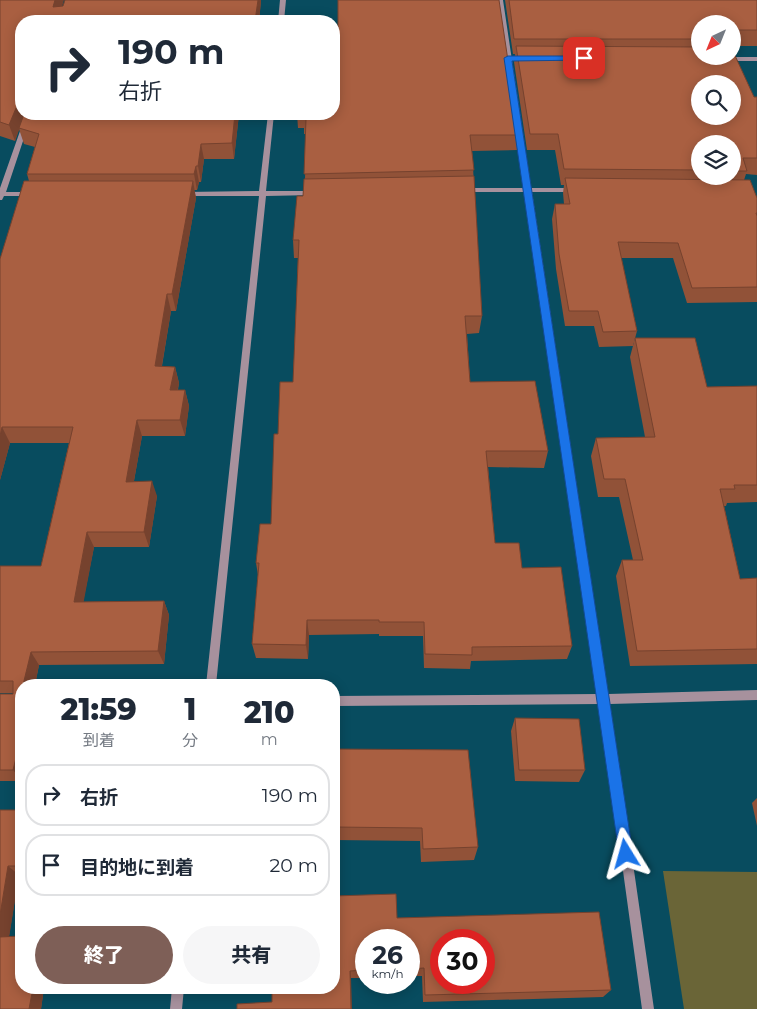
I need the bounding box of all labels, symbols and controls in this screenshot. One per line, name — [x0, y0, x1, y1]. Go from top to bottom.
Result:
north arrow — [691, 15, 741, 65]
map controls — [691, 15, 741, 185]
text: 190 m — [118, 30, 224, 73]
icon: right — [35, 35, 100, 100]
pin — [563, 37, 605, 79]
icon: arrive — [570, 44, 598, 72]
button: search — [691, 75, 741, 125]
text: 右折 — [118, 78, 162, 105]
button: layers — [691, 135, 741, 185]
text: 21:59 — [61, 691, 137, 728]
text: 1 — [184, 691, 196, 728]
text: 210 — [244, 694, 294, 731]
text: m — [261, 730, 278, 749]
text: 到着 — [83, 731, 115, 750]
text: 分 — [182, 731, 198, 750]
icon: right — [37, 781, 65, 809]
text: 190 m — [262, 784, 318, 807]
text: 右折 — [80, 786, 118, 809]
position arrow — [599, 827, 651, 879]
icon: arrive — [37, 851, 65, 879]
text: 20 m — [270, 854, 318, 877]
text: 目的地に到着 — [80, 856, 194, 879]
button: 終了 — [35, 926, 173, 984]
button: 共有 — [183, 926, 320, 984]
speed limit sign: 30 — [430, 929, 495, 994]
text: 26 — [372, 940, 403, 970]
text: km/h — [371, 966, 404, 981]

